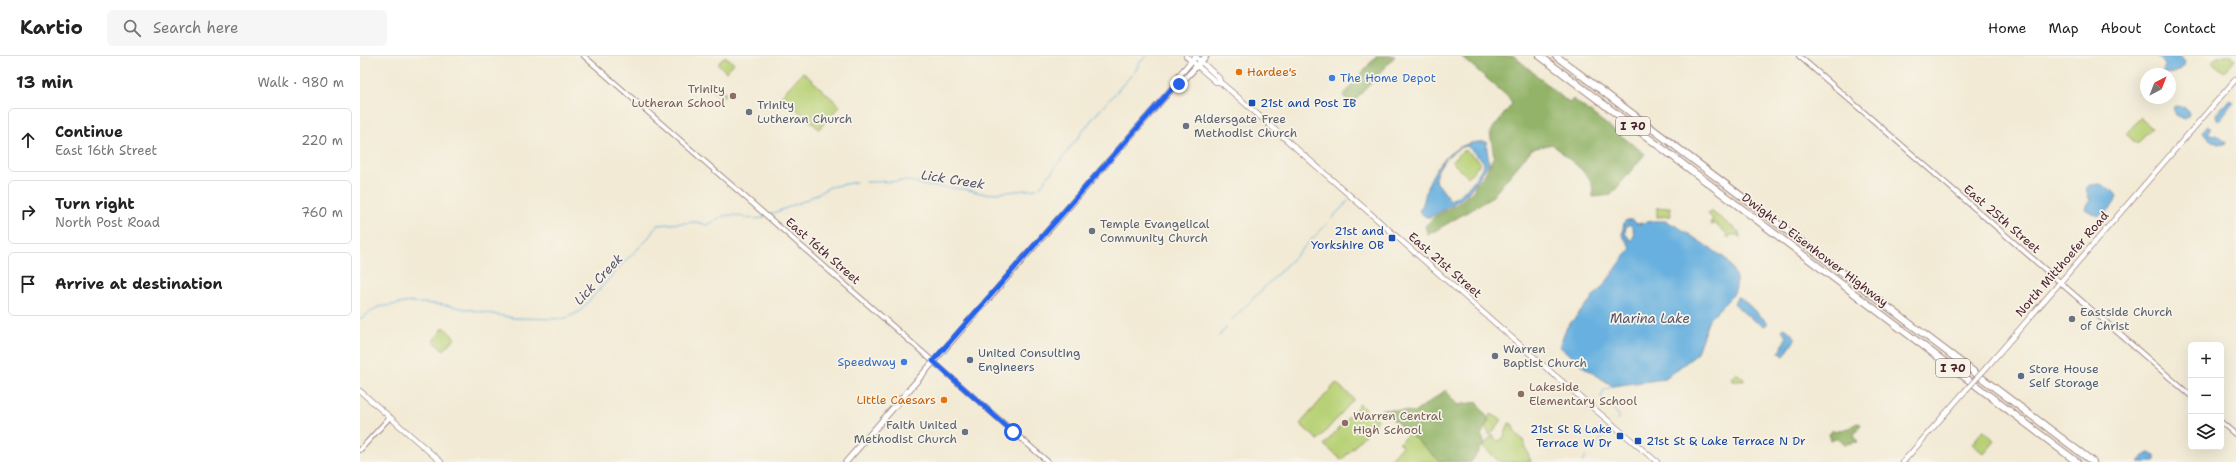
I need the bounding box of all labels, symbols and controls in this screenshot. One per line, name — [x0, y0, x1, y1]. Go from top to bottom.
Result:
search box — [107, 10, 387, 46]
text: Kartio — [20, 15, 83, 40]
icon: search — [121, 17, 143, 39]
text: Search here — [153, 18, 239, 38]
text: Home — [1988, 19, 2027, 37]
text: Map — [2049, 19, 2079, 37]
text: About — [2101, 19, 2142, 37]
text: Contact — [2164, 19, 2216, 37]
place label: Hardee's — [1247, 64, 1297, 80]
marker: Hardee's — [1234, 67, 1244, 77]
north arrow — [2140, 68, 2176, 104]
place label: The Home Depot — [1340, 70, 1436, 86]
text: 13 min — [16, 71, 73, 93]
marker: The Home Depot — [1327, 73, 1337, 83]
text: Walk · 980 m — [258, 74, 344, 91]
route end — [1170, 75, 1188, 93]
place label: Trinity Lutheran School — [632, 81, 725, 111]
marker: Trinity Lutheran School — [728, 91, 738, 101]
place label: 21st and Post IB — [1260, 95, 1356, 111]
place label: Trinity Lutheran Church — [757, 97, 852, 127]
marker: 21st and Post IB — [1247, 98, 1257, 108]
marker: Trinity Lutheran Church — [744, 107, 754, 117]
place label: Aldersgate Free Methodist Church — [1194, 111, 1297, 141]
road number: I 70 — [1616, 117, 1650, 135]
marker: Aldersgate Free Methodist Church — [1181, 121, 1191, 131]
text: Continue — [55, 122, 123, 142]
icon: ahead — [17, 129, 39, 151]
text: 220 m — [301, 132, 343, 149]
text: East 16th Street — [55, 142, 157, 159]
water label: Lick Creek — [920, 166, 986, 193]
street label: East 25th Street — [1960, 181, 2044, 257]
street label: Dwight D Eisenhower Highway — [1738, 190, 1892, 311]
text: Turn right — [55, 194, 135, 214]
icon: right — [17, 201, 39, 223]
text: 760 m — [301, 204, 343, 221]
street label: North Mitthoefer Road — [2012, 208, 2112, 320]
text: North Post Road — [55, 214, 160, 231]
street label: East 16th Street — [782, 214, 864, 288]
place label: Temple Evangelical Community Church — [1100, 216, 1210, 246]
place label: 21st and Yorkshire OB — [1311, 223, 1384, 253]
marker: Temple Evangelical Community Church — [1087, 226, 1097, 236]
street label: East 21st Street — [1405, 229, 1485, 301]
marker: 21st and Yorkshire OB — [1387, 233, 1397, 243]
water label: Lick Creek — [570, 250, 627, 309]
icon: arrive — [17, 273, 39, 295]
text: Arrive at destination — [55, 274, 223, 294]
place label: Eastside Church of Christ — [2080, 304, 2173, 334]
water label: Marina Lake — [1610, 310, 1690, 327]
marker: Eastside Church of Christ — [2067, 314, 2077, 324]
place label: Warren Baptist Church — [1503, 341, 1587, 371]
map controls — [2188, 342, 2224, 450]
button: + — [2188, 342, 2224, 378]
place label: United Consulting Engineers — [978, 345, 1080, 375]
marker: Warren Baptist Church — [1490, 351, 1500, 361]
place label: Speedway — [838, 354, 896, 370]
marker: United Consulting Engineers — [965, 355, 975, 365]
marker: Speedway — [899, 357, 909, 367]
road number: I 70 — [1936, 359, 1970, 377]
place label: Store House Self Storage — [2029, 361, 2099, 391]
marker: Store House Self Storage — [2016, 371, 2026, 381]
button: − — [2188, 378, 2224, 414]
place label: Lakeside Elementary School — [1529, 379, 1637, 409]
marker: Lakeside Elementary School — [1516, 389, 1526, 399]
place label: Little Caesars — [857, 392, 936, 408]
marker: Little Caesars — [939, 395, 949, 405]
place label: Warren Central High School — [1353, 408, 1442, 438]
button: layers — [2188, 414, 2224, 450]
place label: Faith United Methodist Church — [854, 417, 957, 447]
marker: Warren Central High School — [1340, 418, 1350, 428]
place label: 21st St & Lake Terrace W Dr — [1530, 421, 1612, 451]
route start — [1004, 423, 1022, 441]
marker: Faith United Methodist Church — [960, 427, 970, 437]
marker: 21st St & Lake Terrace W Dr — [1615, 431, 1625, 441]
place label: 21st St & Lake Terrace N Dr — [1646, 433, 1806, 449]
marker: 21st St & Lake Terrace N Dr — [1633, 436, 1643, 446]

